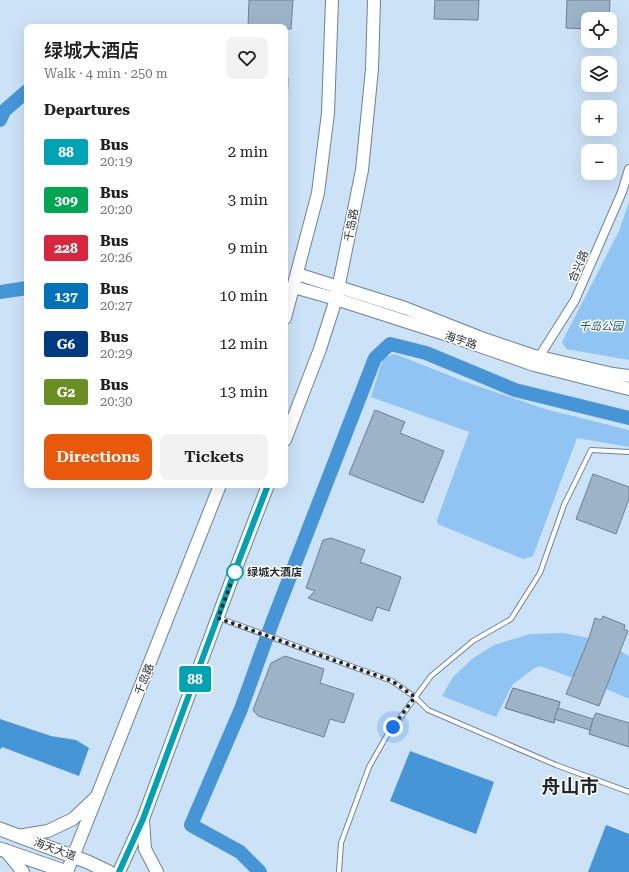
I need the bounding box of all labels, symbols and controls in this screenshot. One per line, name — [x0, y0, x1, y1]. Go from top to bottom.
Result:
map controls — [581, 12, 617, 180]
button: locate — [581, 12, 617, 48]
button: heart — [226, 37, 268, 79]
text: 绿城大酒店 — [44, 39, 139, 62]
button: layers — [581, 56, 617, 92]
text: Walk · 4 min · 250 m — [44, 66, 168, 81]
button: + — [581, 100, 617, 136]
text: Departures — [44, 101, 130, 119]
text: Bus — [100, 136, 128, 154]
text: 2 min — [228, 143, 268, 161]
text: 88 — [58, 144, 74, 160]
button: − — [581, 144, 617, 180]
text: 20:19 — [100, 154, 132, 169]
text: Bus — [100, 184, 128, 202]
text: 3 min — [228, 191, 268, 209]
text: 309 — [54, 192, 78, 208]
text: 20:20 — [100, 202, 132, 217]
street label: 千岛路 — [342, 208, 361, 243]
text: Bus — [100, 232, 128, 250]
text: 9 min — [228, 239, 268, 257]
text: 228 — [54, 240, 78, 256]
street label: 合兴路 — [566, 248, 591, 284]
text: 20:26 — [100, 250, 132, 265]
text: Bus — [100, 280, 128, 298]
text: 10 min — [219, 287, 268, 305]
text: 137 — [54, 288, 78, 304]
text: 20:27 — [100, 298, 132, 313]
park label: 千岛公园 — [579, 320, 625, 333]
text: Bus — [100, 328, 128, 346]
street label: 海宇路 — [443, 329, 479, 352]
text: 12 min — [219, 335, 268, 353]
text: G6 — [57, 336, 75, 352]
text: 20:29 — [100, 346, 132, 361]
text: Bus — [100, 376, 128, 394]
text: 13 min — [219, 383, 268, 401]
text: G2 — [57, 384, 75, 400]
text: 20:30 — [100, 394, 132, 409]
button: Directions — [44, 434, 152, 480]
button: Tickets — [160, 434, 268, 480]
marker: 绿城大酒店 — [226, 563, 244, 581]
place label: 绿城大酒店 — [247, 566, 302, 579]
street label: 千岛路 — [132, 661, 157, 697]
line badge: 88 — [177, 666, 213, 692]
text: 88 — [187, 671, 203, 687]
your location — [383, 717, 403, 737]
district label: 舟山市 — [541, 775, 599, 798]
street label: 海天大道 — [32, 836, 78, 863]

